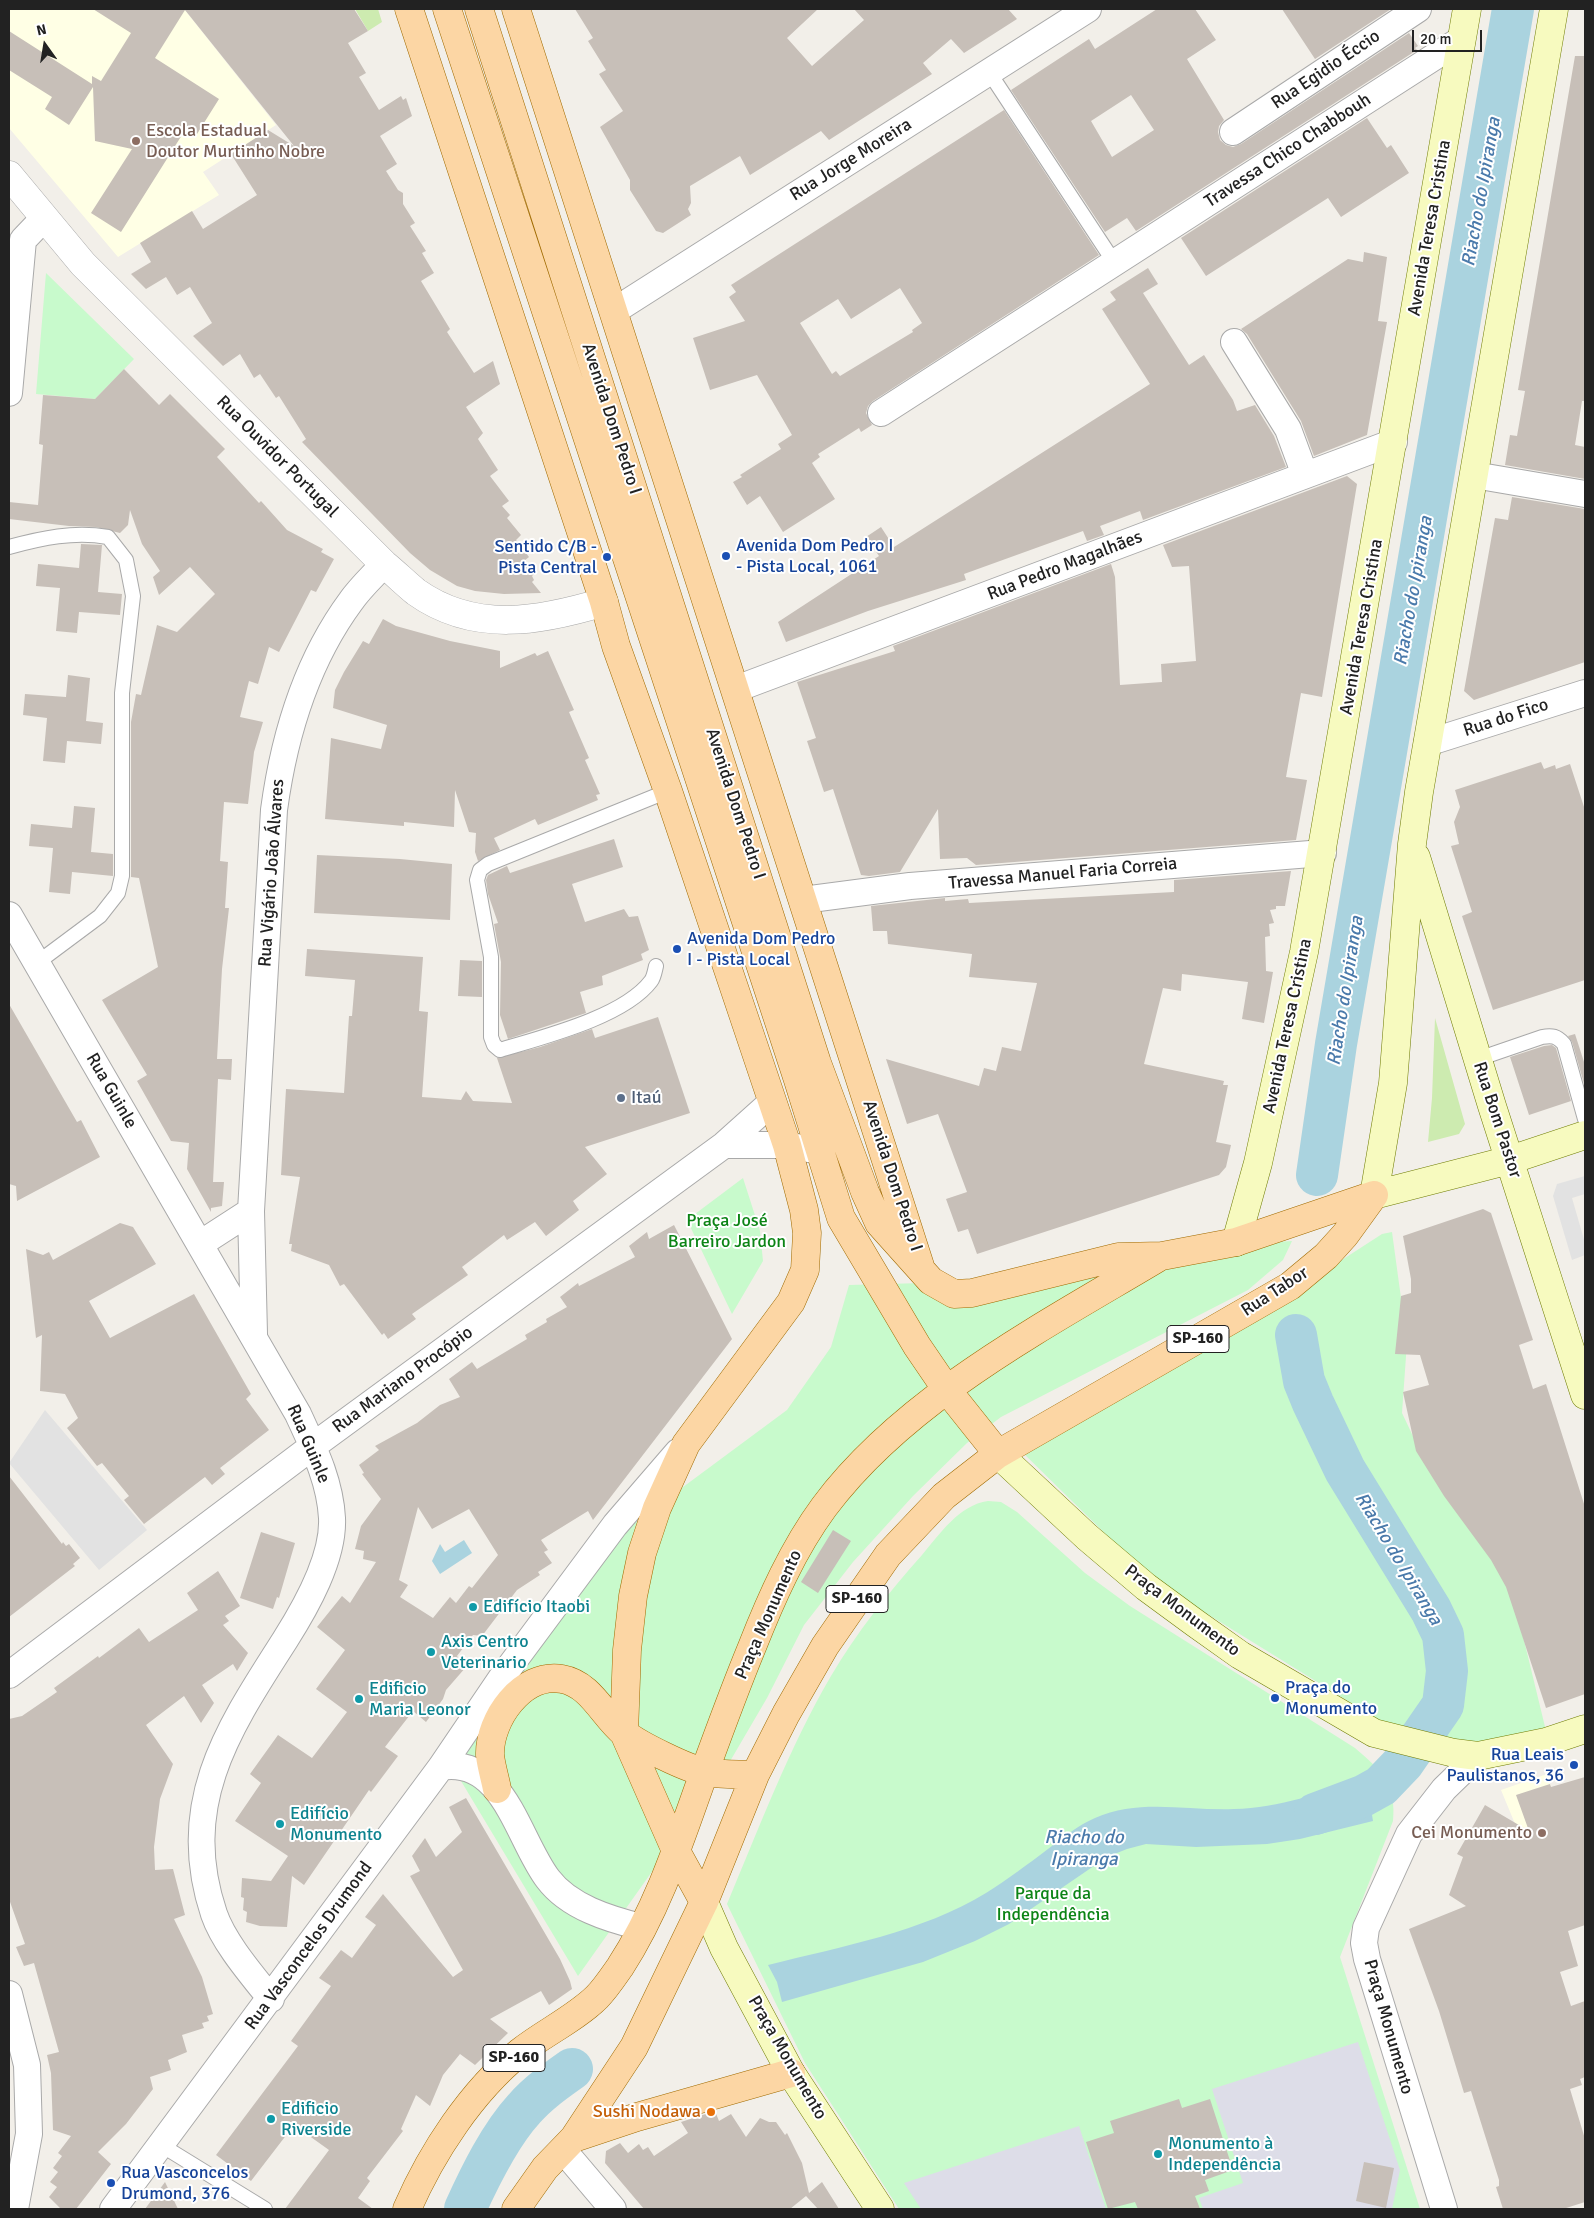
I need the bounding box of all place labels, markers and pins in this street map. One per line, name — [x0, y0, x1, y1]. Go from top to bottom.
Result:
place label: Escola Estadual Doutor Murtinho Nobre — [146, 120, 325, 162]
marker: Escola Estadual Doutor Murtinho Nobre — [130, 135, 142, 147]
place label: Avenida Dom Pedro I - Pista Local, 1061 — [736, 535, 893, 578]
place label: Sentido C/B - Pista Central — [494, 536, 597, 578]
marker: Avenida Dom Pedro I - Pista Local, 1061 — [720, 550, 732, 562]
marker: Sentido C/B - Pista Central — [601, 551, 613, 563]
place label: Avenida Dom Pedro I - Pista Local — [687, 928, 835, 971]
marker: Avenida Dom Pedro I - Pista Local — [671, 943, 683, 955]
place label: Itaú — [631, 1087, 662, 1109]
marker: Itaú — [615, 1092, 627, 1104]
place label: Edifício Itaobi — [483, 1596, 590, 1618]
marker: Edifício Itaobi — [467, 1601, 479, 1613]
place label: Axis Centro Veterinario — [441, 1631, 529, 1674]
marker: Axis Centro Veterinario — [425, 1646, 437, 1658]
place label: Praça do Monumento — [1285, 1677, 1377, 1720]
place label: Edificio Maria Leonor — [369, 1678, 471, 1720]
marker: Praça do Monumento — [1269, 1692, 1281, 1704]
marker: Edificio Maria Leonor — [353, 1693, 365, 1705]
place label: Rua Leais Paulistanos, 36 — [1447, 1744, 1564, 1786]
marker: Rua Leais Paulistanos, 36 — [1568, 1759, 1580, 1771]
place label: Edifício Monumento — [290, 1803, 382, 1846]
marker: Edifício Monumento — [274, 1818, 286, 1830]
place label: Cei Monumento — [1411, 1822, 1532, 1844]
marker: Cei Monumento — [1536, 1827, 1548, 1839]
place label: Edificio Riverside — [281, 2098, 351, 2140]
place label: Sushi Nodawa — [593, 2101, 701, 2123]
marker: Sushi Nodawa — [705, 2106, 717, 2118]
marker: Edificio Riverside — [265, 2113, 277, 2125]
place label: Monumento à Independência — [1168, 2133, 1281, 2176]
marker: Monumento à Independência — [1152, 2148, 1164, 2160]
place label: Rua Vasconcelos Drumond, 376 — [121, 2162, 248, 2204]
marker: Rua Vasconcelos Drumond, 376 — [105, 2177, 117, 2189]

